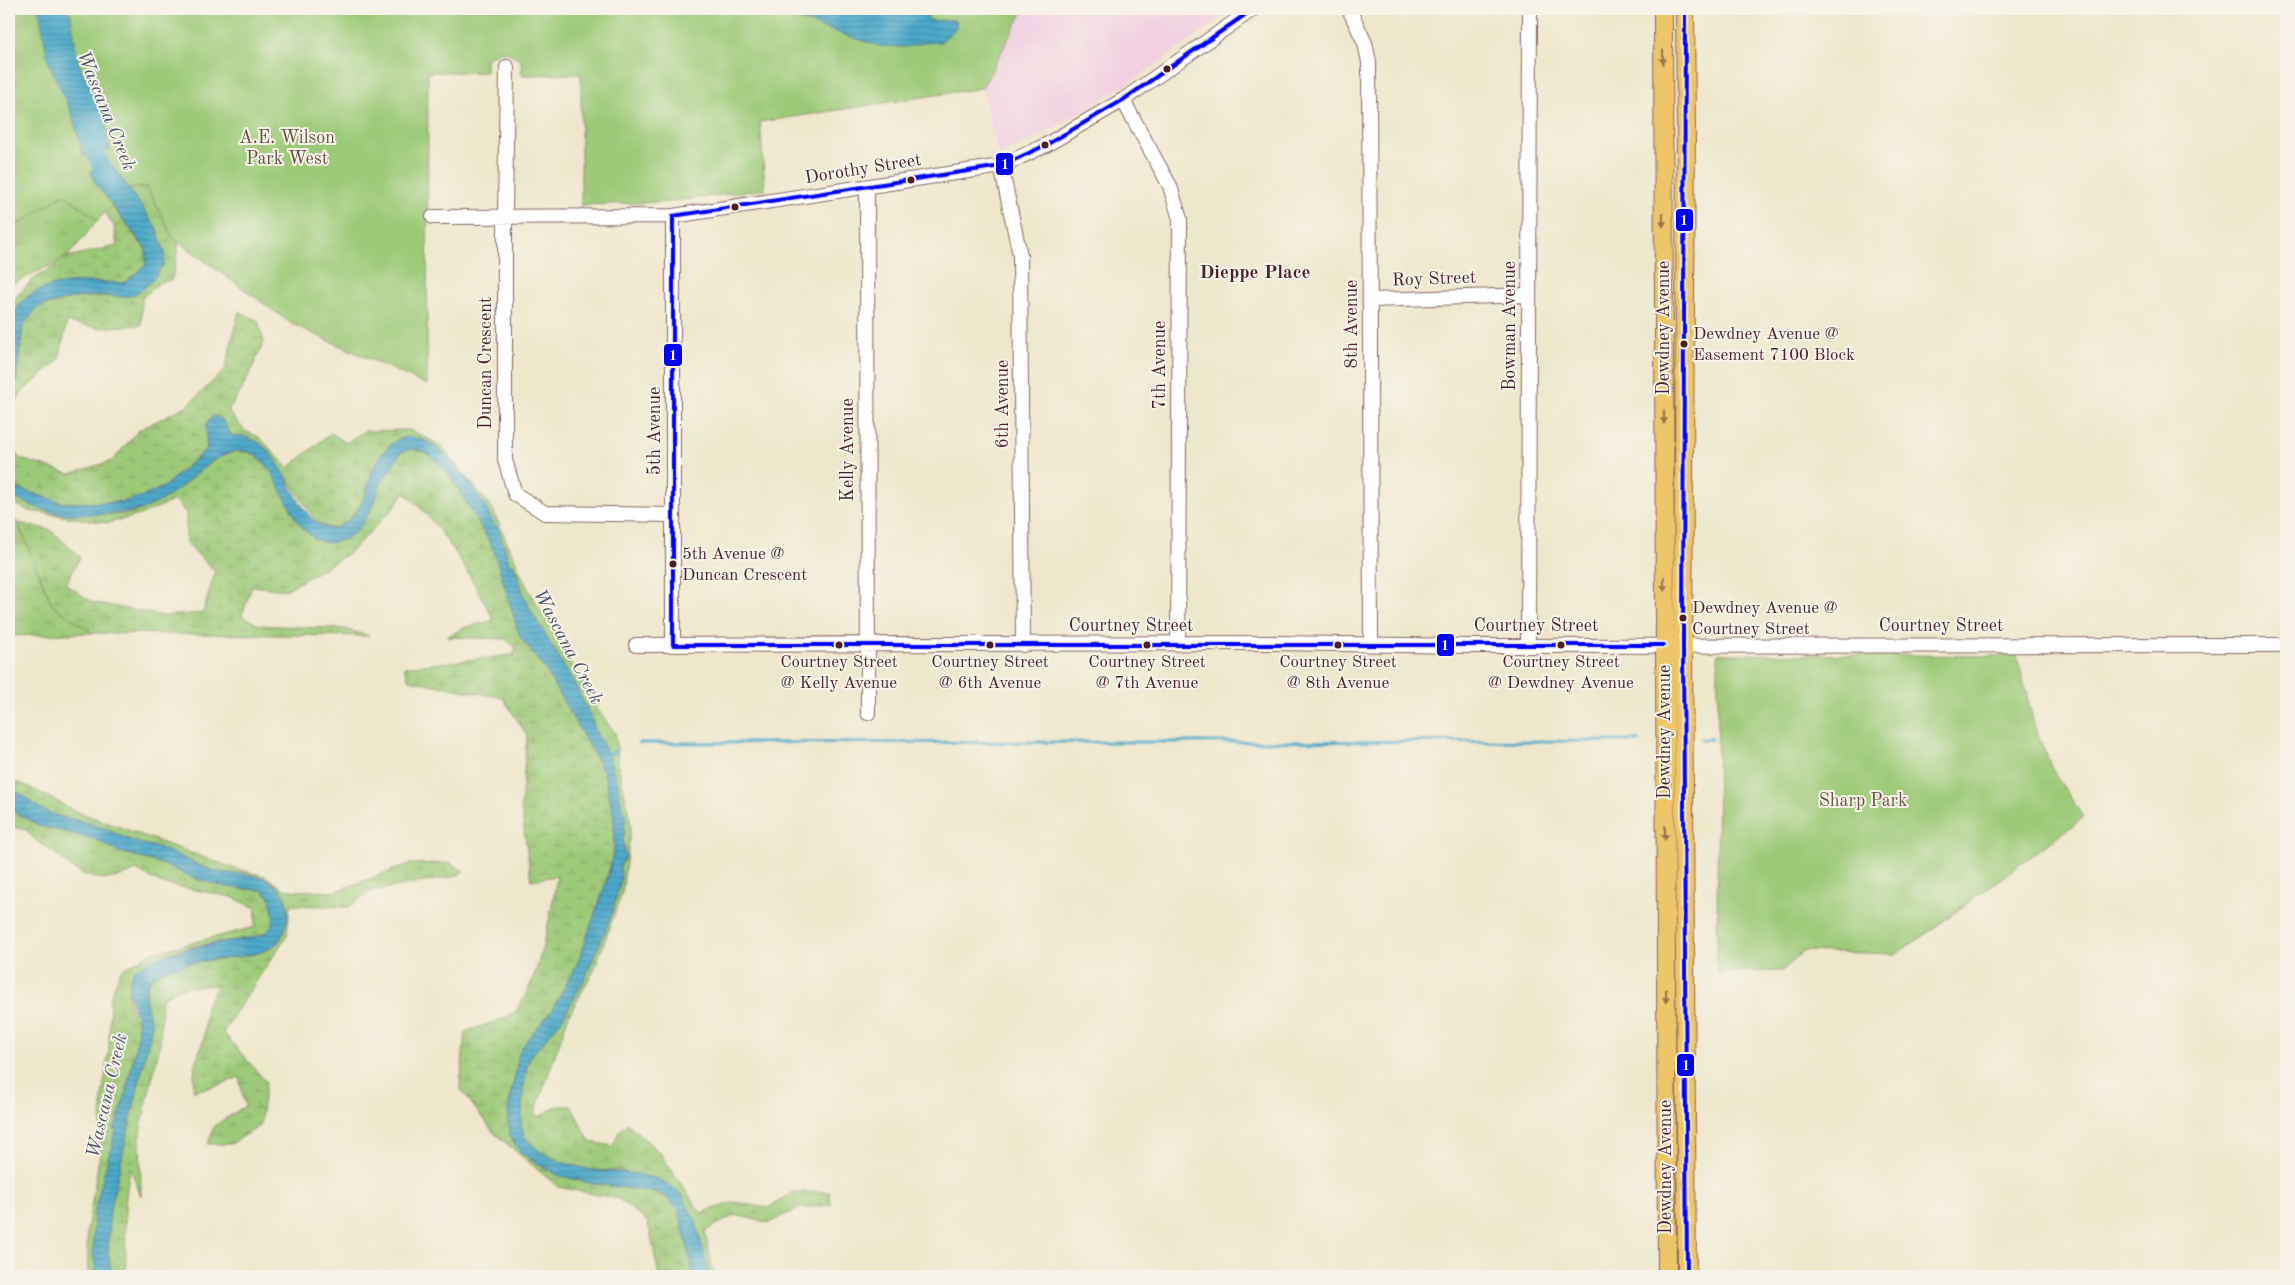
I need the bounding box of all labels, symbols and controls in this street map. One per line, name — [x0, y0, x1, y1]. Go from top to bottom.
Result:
water label: Wascana Creek — [72, 48, 138, 174]
one-way arrow — [1659, 50, 1667, 66]
unlabelled marker — [1162, 64, 1172, 74]
park label: A.E. Wilson Park West — [239, 129, 335, 168]
unlabelled marker — [1040, 140, 1050, 150]
street label: Dorothy Street — [803, 151, 923, 187]
line badge: 1 — [995, 152, 1014, 176]
text: 1 — [1001, 158, 1009, 172]
unlabelled marker — [906, 175, 916, 185]
unlabelled marker — [730, 202, 740, 212]
line badge: 1 — [1675, 208, 1694, 232]
one-way arrow — [1659, 212, 1667, 228]
text: 1 — [1680, 214, 1688, 228]
street label: Bowman Avenue — [1501, 261, 1519, 391]
street label: Dewdney Avenue — [1655, 261, 1673, 395]
district label: Dieppe Place — [1199, 264, 1311, 283]
street label: Roy Street — [1392, 269, 1476, 289]
street label: 8th Avenue — [1343, 280, 1361, 368]
street label: Duncan Crescent — [477, 297, 495, 429]
street label: 7th Avenue — [1151, 321, 1169, 409]
place label: Dewdney Avenue @ Easement 7100 Block — [1693, 326, 1855, 364]
marker: Dewdney Avenue @ Easement 7100 Block — [1679, 339, 1689, 349]
line badge: 1 — [663, 343, 683, 367]
text: 1 — [669, 349, 677, 363]
street label: 6th Avenue — [994, 360, 1012, 448]
street label: 5th Avenue — [646, 387, 664, 475]
street label: Kelly Avenue — [839, 398, 857, 502]
one-way arrow — [1660, 410, 1668, 426]
place label: 5th Avenue @ Duncan Crescent — [682, 546, 807, 584]
marker: 5th Avenue @ Duncan Crescent — [668, 559, 678, 569]
one-way arrow — [1660, 576, 1668, 592]
water label: Wascana Creek — [529, 586, 605, 708]
place label: Dewdney Avenue @ Courtney Street — [1692, 600, 1838, 638]
marker: Dewdney Avenue @ Courtney Street — [1678, 613, 1688, 623]
street label: Courtney Street — [1069, 617, 1193, 635]
street label: Courtney Street — [1474, 617, 1598, 635]
street label: Courtney Street — [1879, 617, 2003, 635]
line badge: 1 — [1436, 633, 1455, 657]
text: 1 — [1441, 639, 1449, 653]
marker: Courtney Street @ Kelly Avenue — [834, 640, 844, 650]
marker: Courtney Street @ 6th Avenue — [985, 640, 995, 650]
marker: Courtney Street @ 7th Avenue — [1142, 640, 1152, 650]
marker: Courtney Street @ 8th Avenue — [1333, 640, 1343, 650]
marker: Courtney Street @ Dewdney Avenue — [1556, 640, 1566, 650]
place label: Courtney Street @ Kelly Avenue — [780, 654, 898, 692]
place label: Courtney Street @ 6th Avenue — [931, 654, 1049, 692]
place label: Courtney Street @ 7th Avenue — [1088, 654, 1206, 692]
place label: Courtney Street @ 8th Avenue — [1279, 654, 1397, 692]
place label: Courtney Street @ Dewdney Avenue — [1488, 654, 1634, 692]
street label: Dewdney Avenue — [1656, 665, 1674, 799]
park label: Sharp Park — [1819, 792, 1907, 810]
one-way arrow — [1661, 826, 1669, 842]
one-way arrow — [1662, 988, 1670, 1004]
water label: Wascana Creek — [84, 1032, 132, 1160]
line badge: 1 — [1676, 1053, 1695, 1077]
text: 1 — [1682, 1059, 1690, 1073]
street label: Dewdney Avenue — [1657, 1100, 1675, 1234]

